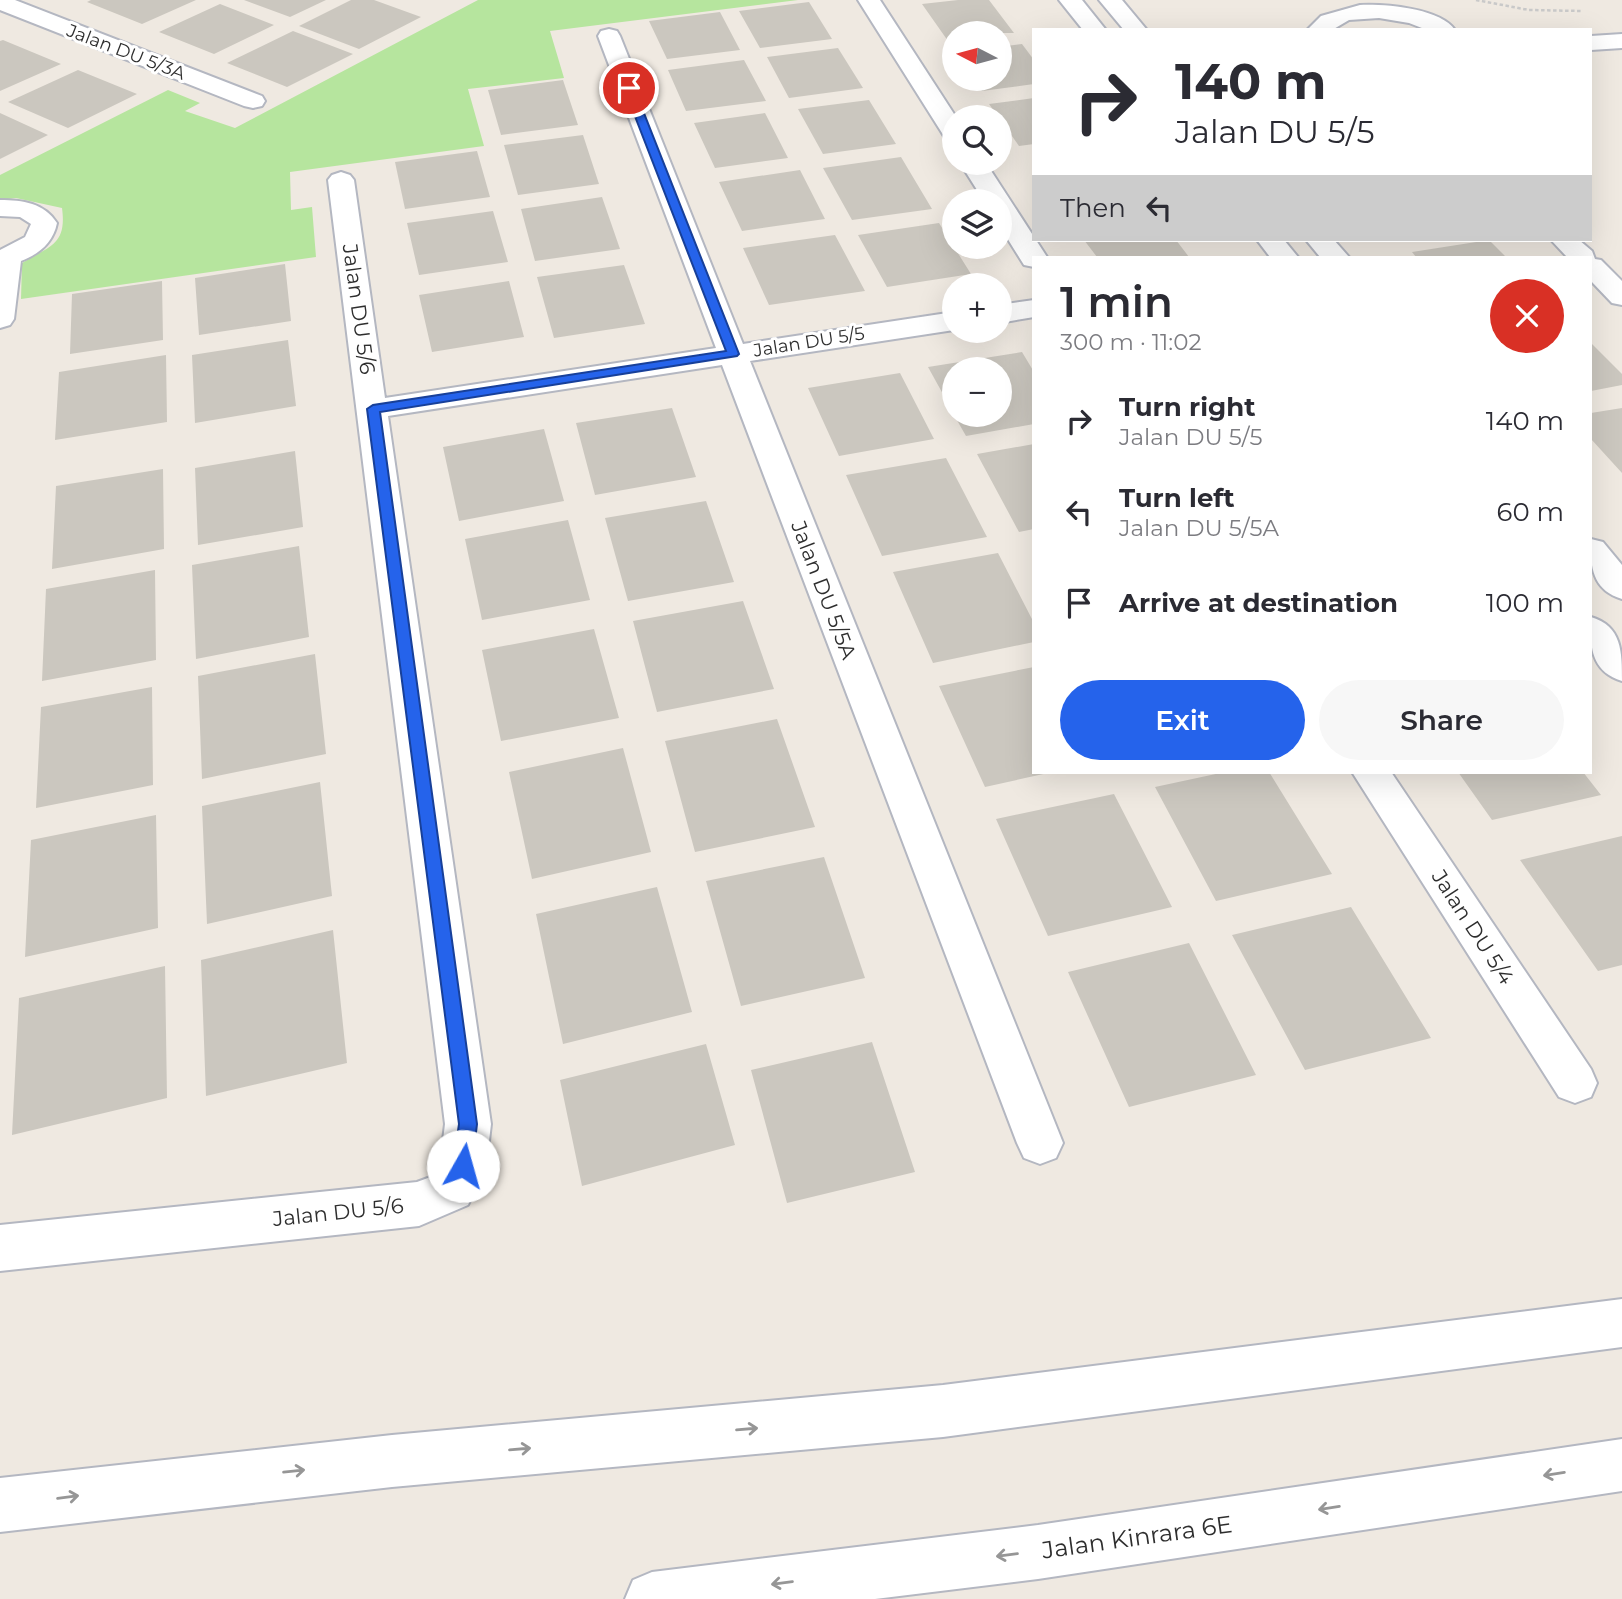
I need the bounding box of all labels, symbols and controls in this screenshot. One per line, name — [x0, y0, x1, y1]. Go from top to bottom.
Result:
street label: Jalan DU 5/3A — [63, 19, 188, 85]
north arrow — [942, 21, 1012, 91]
map controls — [942, 21, 1012, 427]
text: 140 m — [1175, 52, 1327, 111]
icon: right — [1060, 56, 1151, 147]
pin — [599, 58, 659, 118]
icon: arrive — [610, 69, 648, 107]
button: search — [942, 105, 1012, 175]
text: Jalan DU 5/5 — [1175, 112, 1375, 151]
button: layers — [942, 189, 1012, 259]
icon: left — [1140, 189, 1178, 227]
text: Then — [1060, 192, 1126, 224]
street label: Jalan DU 5/6 — [337, 241, 381, 376]
button: + — [942, 273, 1012, 343]
text: 1 min — [1060, 276, 1173, 328]
button: close — [1490, 279, 1564, 353]
street label: Jalan DU 5/5 — [751, 322, 866, 362]
text: 300 m · 11:02 — [1060, 328, 1201, 356]
button: − — [942, 357, 1012, 427]
text: Turn right — [1119, 391, 1255, 423]
icon: right — [1060, 402, 1098, 440]
text: 140 m — [1486, 405, 1564, 437]
text: Jalan DU 5/5 — [1119, 423, 1262, 451]
text: Turn left — [1119, 482, 1235, 514]
icon: left — [1060, 493, 1098, 531]
text: 60 m — [1497, 496, 1564, 528]
text: Jalan DU 5/5A — [1119, 514, 1279, 542]
street label: Jalan DU 5/5A — [786, 516, 862, 664]
icon: arrive — [1060, 584, 1098, 622]
text: Arrive at destination — [1119, 587, 1398, 619]
text: 100 m — [1486, 587, 1564, 619]
button: Exit — [1060, 680, 1305, 760]
button: Share — [1319, 680, 1564, 760]
street label: Jalan DU 5/4 — [1426, 864, 1519, 989]
position arrow — [426, 1129, 500, 1203]
street label: Jalan DU 5/6 — [270, 1193, 405, 1231]
one-way arrow — [735, 1422, 758, 1435]
one-way arrow — [508, 1442, 531, 1455]
one-way arrow — [282, 1465, 305, 1478]
one-way arrow — [1543, 1468, 1566, 1481]
one-way arrow — [56, 1490, 79, 1503]
one-way arrow — [1318, 1502, 1341, 1515]
street label: Jalan Kinrara 6E — [1039, 1509, 1234, 1565]
one-way arrow — [996, 1549, 1019, 1562]
one-way arrow — [771, 1577, 793, 1590]

